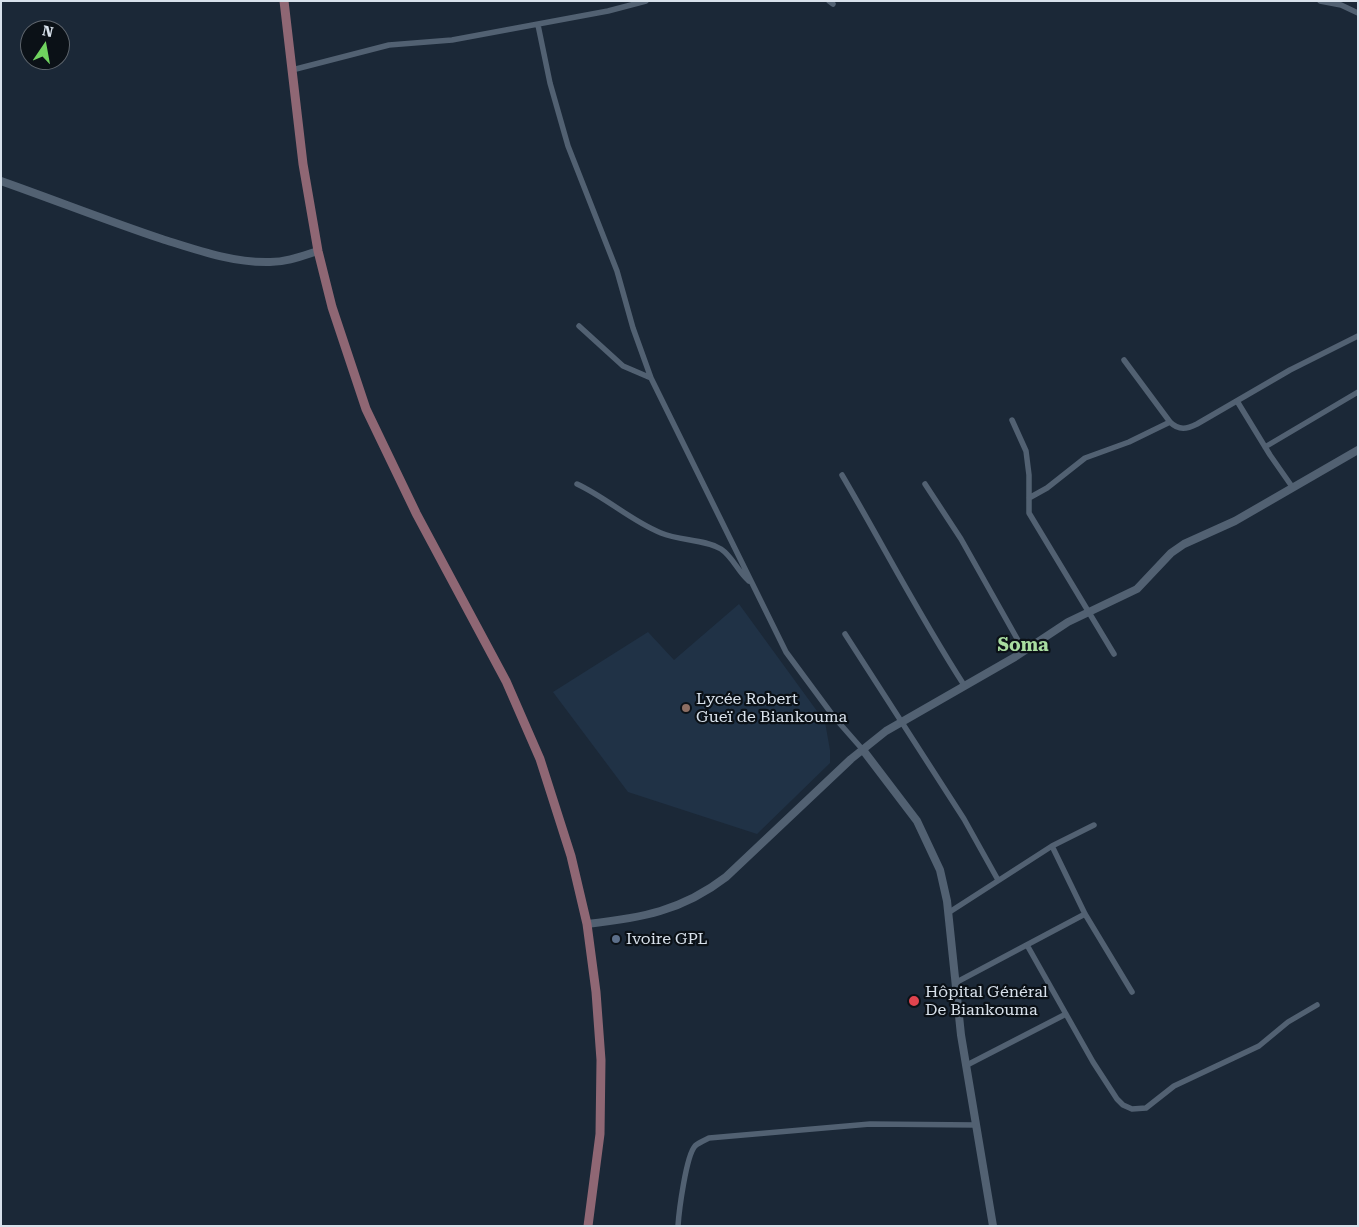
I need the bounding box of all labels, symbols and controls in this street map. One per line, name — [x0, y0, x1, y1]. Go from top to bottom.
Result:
north arrow — [20, 20, 70, 70]
text: N — [41, 22, 55, 40]
district label: Soma — [997, 635, 1049, 657]
place label: Lycée Robert Gueï de Biankouma — [696, 689, 847, 727]
marker: Lycée Robert Gueï de Biankouma — [680, 702, 692, 714]
place label: Ivoire GPL — [626, 929, 707, 949]
marker: Ivoire GPL — [610, 933, 622, 945]
place label: Hôpital Général De Biankouma — [925, 982, 1048, 1020]
marker: Hôpital Général De Biankouma — [907, 994, 921, 1008]

